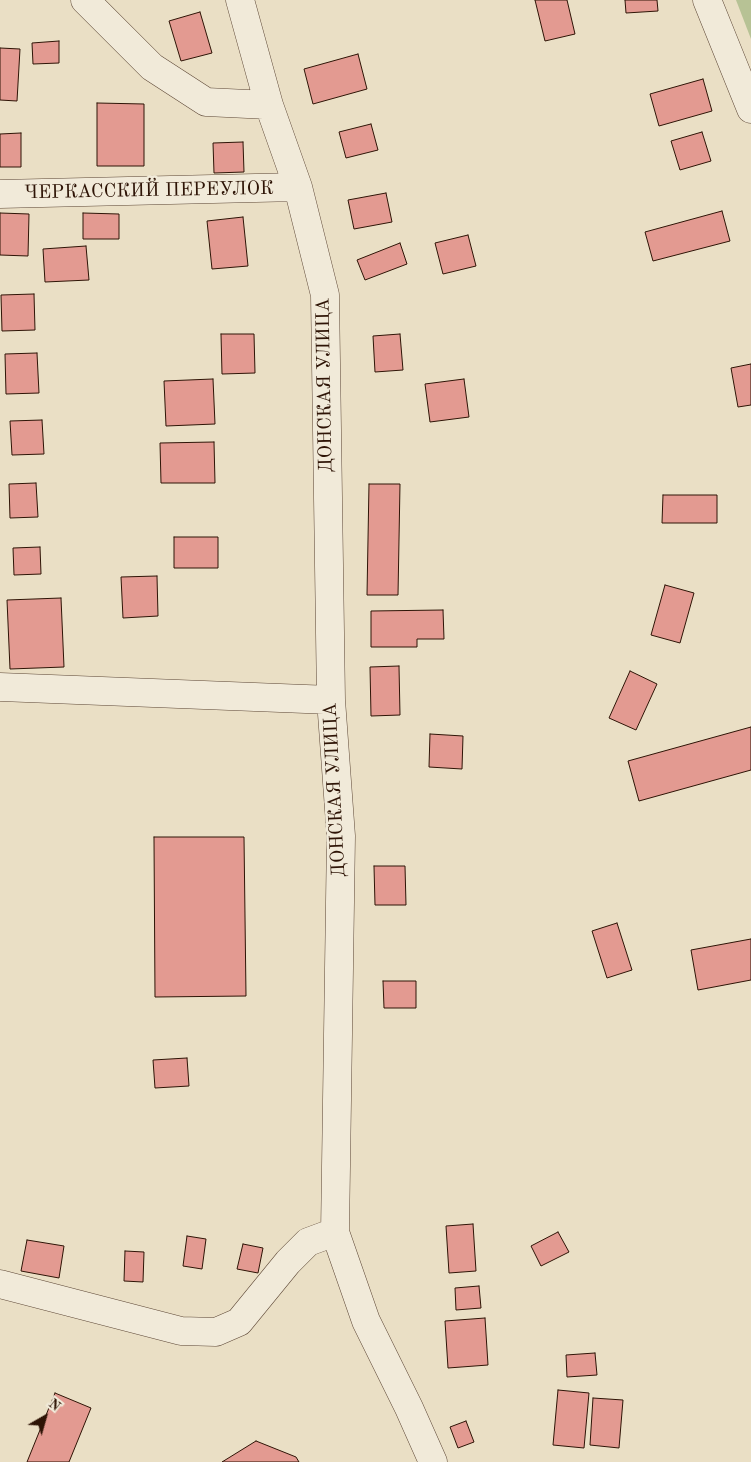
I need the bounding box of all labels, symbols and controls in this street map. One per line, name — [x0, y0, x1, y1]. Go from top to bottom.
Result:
street label: ЧЕРКАССКИЙ ПЕРЕУЛОК — [24, 177, 274, 205]
street label: ДОНСКАЯ УЛИЦА — [312, 298, 338, 472]
street label: ДОНСКАЯ УЛИЦА — [319, 702, 351, 878]
north arrow — [20, 1392, 70, 1442]
text: N — [46, 1396, 63, 1414]

